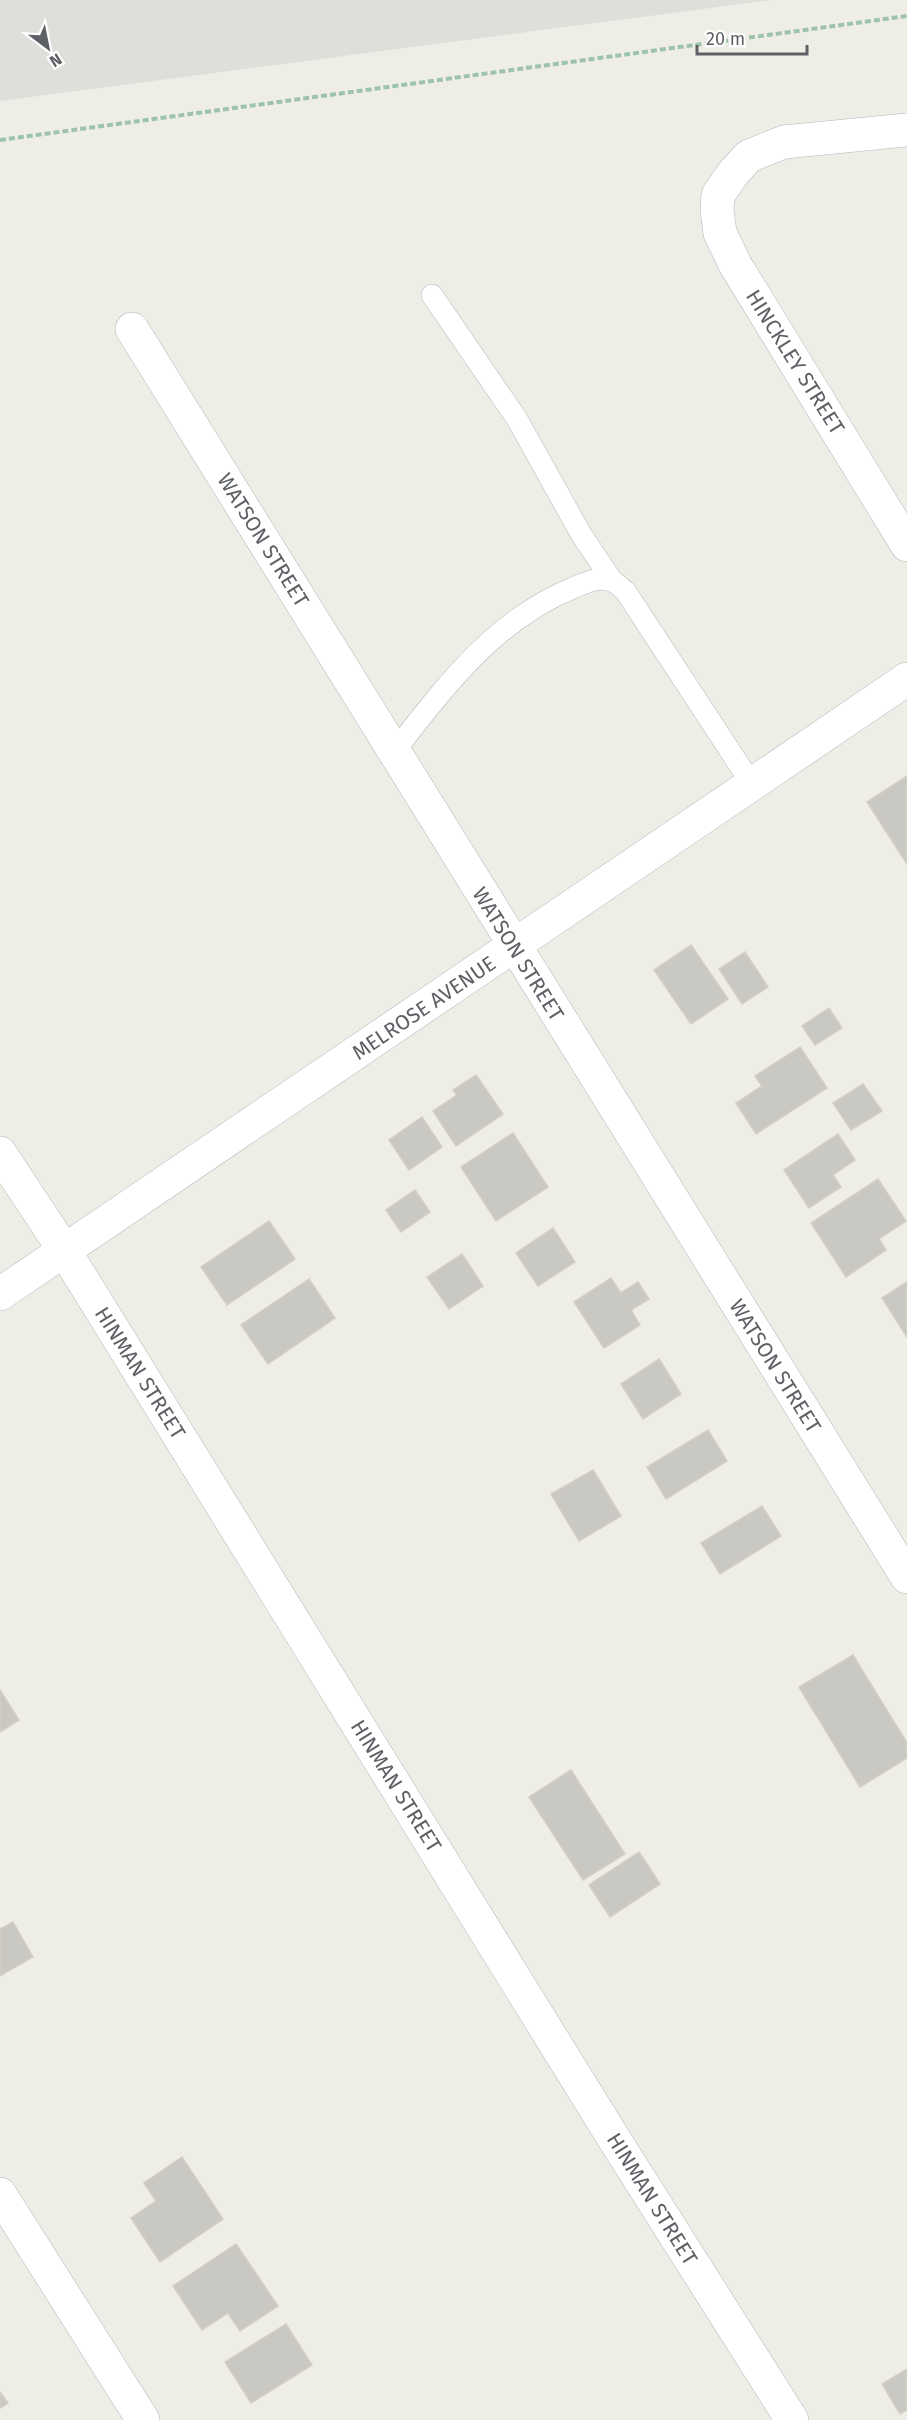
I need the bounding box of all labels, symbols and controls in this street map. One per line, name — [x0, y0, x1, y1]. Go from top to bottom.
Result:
north arrow — [18, 18, 78, 78]
scale bar — [697, 18, 806, 56]
text: 20 m — [706, 28, 745, 50]
text: N — [46, 49, 65, 71]
street label: HINCKLEY STREET — [740, 285, 850, 439]
street label: WATSON STREET — [212, 468, 315, 612]
street label: WATSON STREET — [467, 882, 570, 1026]
street label: MELROSE AVENUE — [347, 950, 501, 1066]
street label: WATSON STREET — [724, 1294, 827, 1438]
street label: HINMAN STREET — [89, 1302, 191, 1444]
street label: HINMAN STREET — [345, 1715, 447, 1857]
street label: HINMAN STREET — [601, 2128, 703, 2270]

